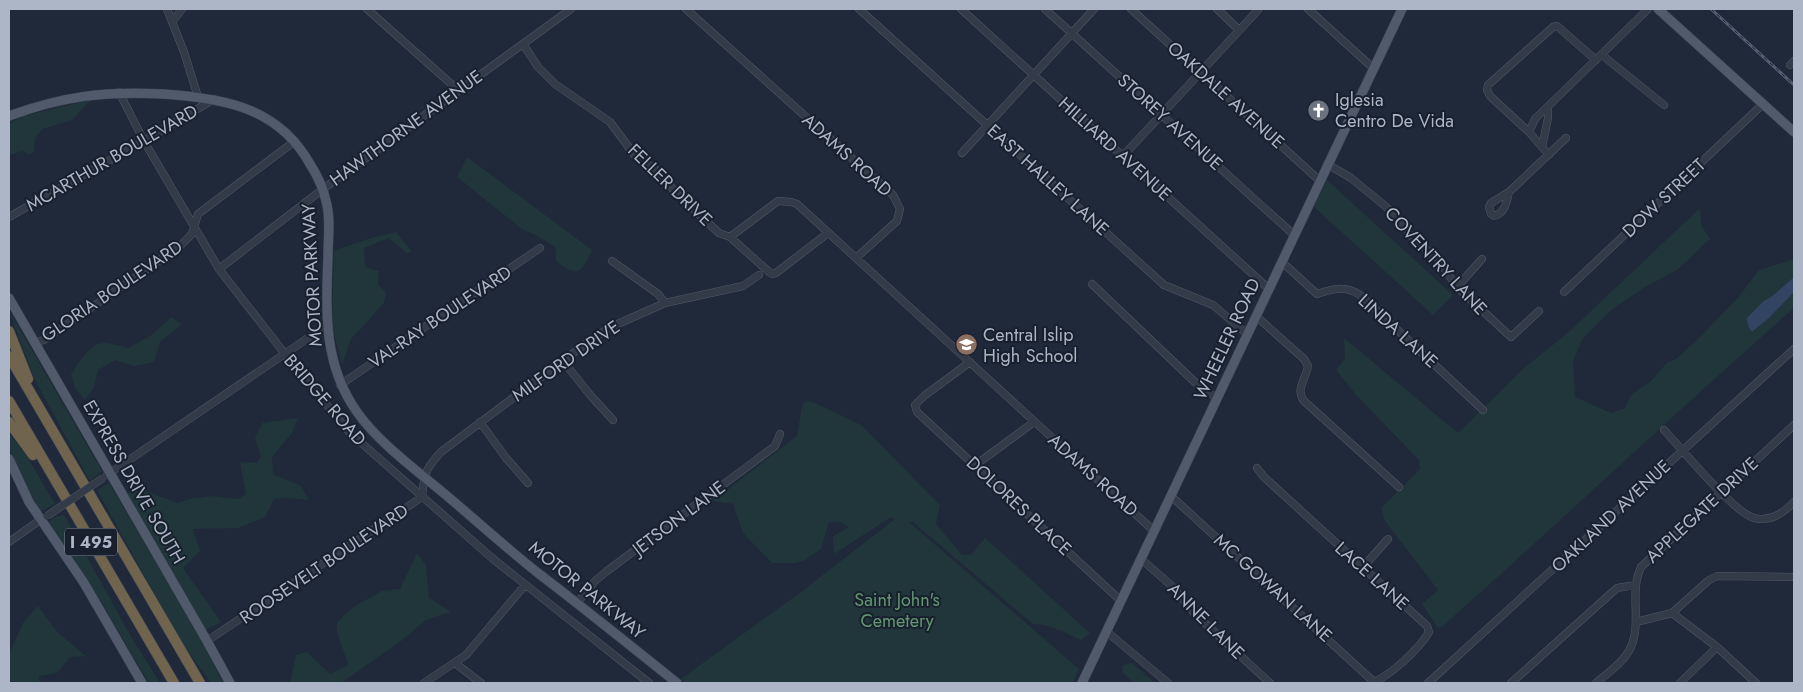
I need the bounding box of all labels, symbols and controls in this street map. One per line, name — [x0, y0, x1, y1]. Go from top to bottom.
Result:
street label: OAKDALE AVENUE — [1162, 35, 1290, 155]
street label: HAWTHORNE AVENUE — [324, 64, 488, 192]
street label: STOREY AVENUE — [1112, 68, 1228, 176]
place label: Iglesia Centro De Vida — [1335, 87, 1454, 134]
street label: HILLIARD AVENUE — [1053, 91, 1177, 207]
street label: MCARTHUR BOULEVARD — [21, 98, 203, 218]
church icon: Iglesia Centro De Vida — [1307, 98, 1331, 122]
street label: ADAMS ROAD — [796, 107, 898, 203]
street label: EAST HALLEY LANE — [981, 118, 1115, 242]
street label: FELLER DRIVE — [622, 138, 718, 232]
street label: DOW STREET — [1617, 152, 1712, 244]
street label: COVENTRY LANE — [1379, 201, 1493, 321]
street label: MOTOR PARKWAY — [295, 202, 329, 347]
street label: GLORIA BOULEVARD — [36, 234, 188, 348]
street label: VAL-RAY BOULEVARD — [363, 259, 517, 375]
street label: WHEELER ROAD — [1187, 274, 1267, 404]
street label: LINDA LANE — [1352, 288, 1444, 374]
street label: MILFORD DRIVE — [507, 314, 625, 408]
place label: Central Islip High School — [983, 322, 1077, 369]
school or university icon: Central Islip High School — [955, 333, 979, 357]
street label: BRIDGE ROAD — [278, 348, 372, 452]
street label: EXPRESS DRIVE SOUTH — [76, 395, 192, 569]
street label: ADAMS ROAD — [1042, 427, 1144, 523]
street label: DOLORES PLACE — [961, 450, 1077, 562]
street label: APPLEGATE DRIVE — [1640, 451, 1764, 569]
street label: OAKLAND AVENUE — [1546, 454, 1676, 578]
street label: JETSON LANE — [625, 474, 731, 563]
street label: ROOSEVELT BOULEVARD — [234, 498, 414, 630]
road number: I 495 — [65, 528, 117, 556]
street label: MC GOWAN LANE — [1208, 528, 1338, 648]
street label: MOTOR PARKWAY — [523, 535, 652, 646]
street label: LACE LANE — [1329, 536, 1415, 616]
street label: ANNE LANE — [1162, 577, 1250, 665]
park label: Saint John's Cemetery — [854, 587, 940, 634]

